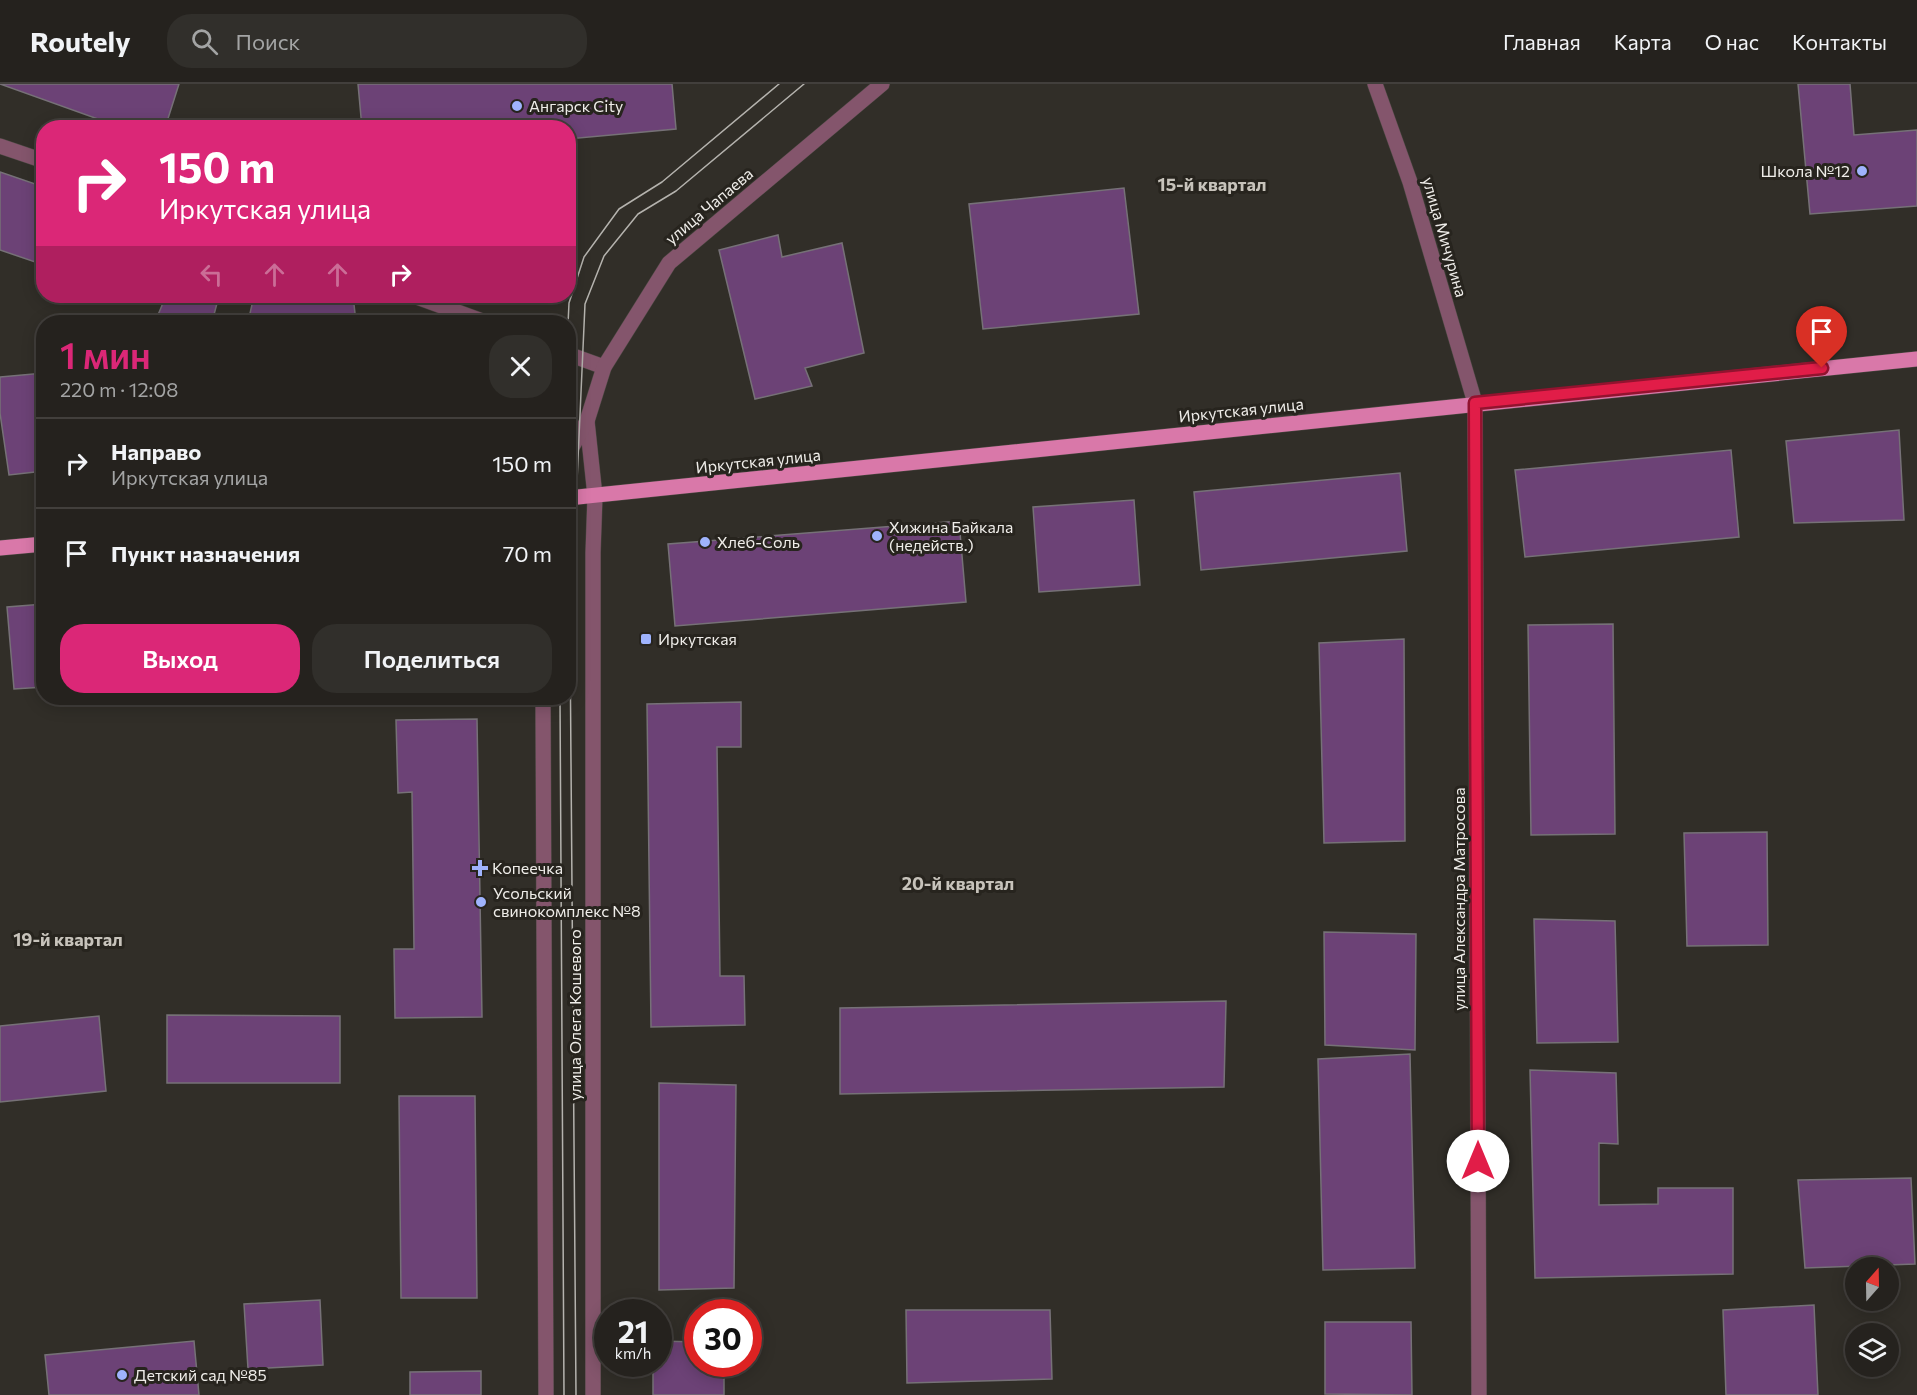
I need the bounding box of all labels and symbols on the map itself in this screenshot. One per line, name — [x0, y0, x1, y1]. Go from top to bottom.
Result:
place label: Ангарск City — [529, 96, 623, 115]
marker: Ангарск City — [510, 99, 524, 113]
place label: Школа №12 — [1761, 161, 1850, 180]
street label: улица Чапаева — [661, 163, 756, 248]
marker: Школа №12 — [1855, 164, 1869, 178]
district label: 15-й квартал — [1157, 173, 1267, 195]
street label: улица Мичурина — [1419, 175, 1472, 299]
pin — [1796, 306, 1847, 368]
street label: Иркутская улица — [1177, 393, 1304, 426]
street label: Иркутская улица — [694, 444, 821, 477]
place label: Хижина Байкала (недейств.) — [889, 517, 1013, 554]
marker: Хижина Байкала (недейств.) — [870, 529, 884, 543]
place label: Хлеб-Соль — [717, 532, 800, 551]
marker: Хлеб-Соль — [698, 535, 712, 549]
place label: Иркутская — [658, 629, 737, 648]
marker: Иркутская — [639, 632, 653, 646]
street label: улица Александра Матросова — [1449, 787, 1468, 1011]
place label: Копеечка — [492, 858, 563, 877]
marker: Копеечка — [473, 861, 487, 875]
district label: 20-й квартал — [902, 872, 1014, 894]
place label: Усольский свинокомплекс №8 — [493, 883, 641, 920]
marker: Усольский свинокомплекс №8 — [474, 895, 488, 909]
district label: 19-й квартал — [13, 928, 123, 950]
street label: улица Олега Кошевого — [565, 929, 584, 1101]
position arrow — [1446, 1129, 1510, 1193]
north arrow — [1845, 1257, 1899, 1311]
speed limit sign: 30 — [684, 1299, 762, 1377]
place label: Детский сад №85 — [134, 1365, 267, 1384]
marker: Детский сад №85 — [115, 1368, 129, 1382]

